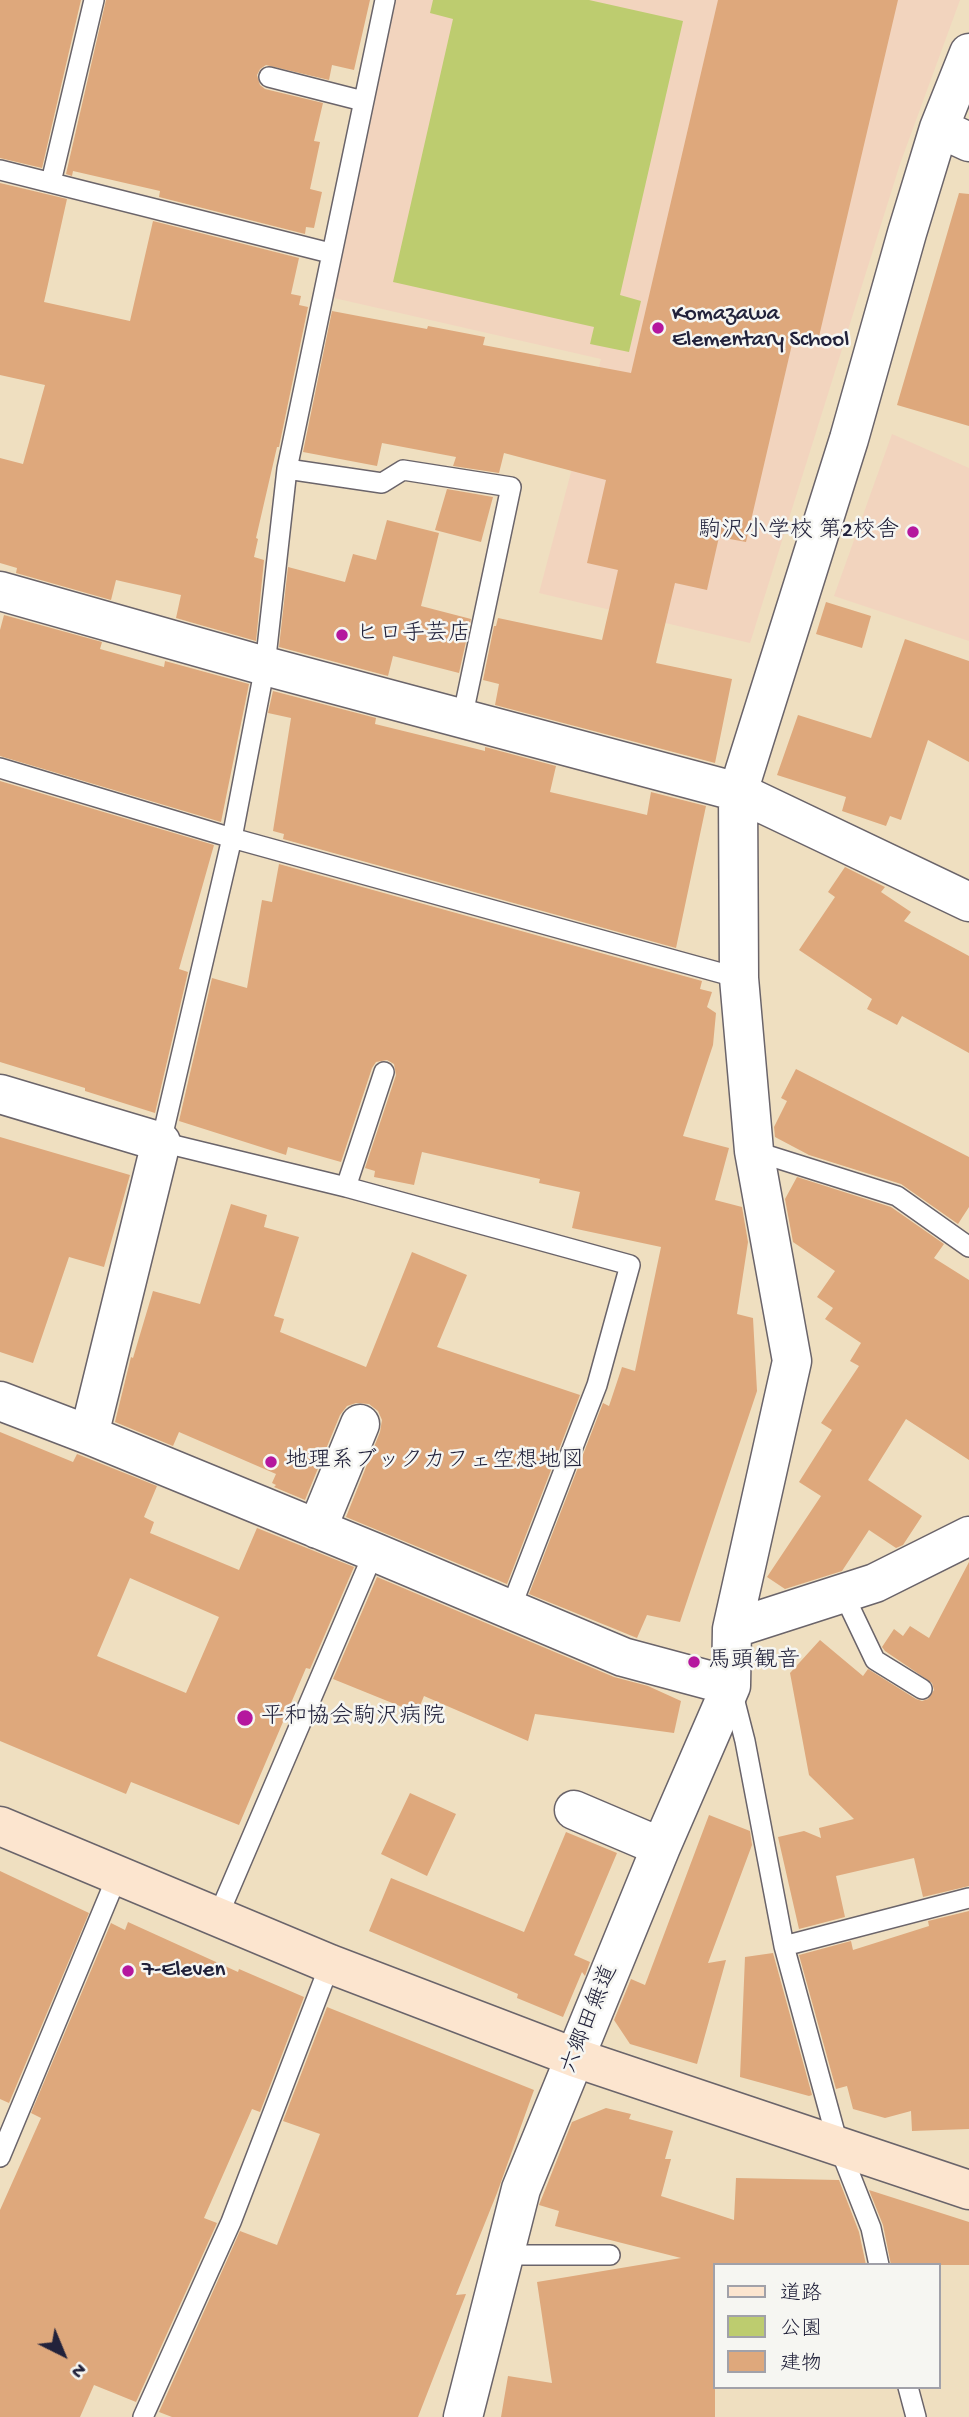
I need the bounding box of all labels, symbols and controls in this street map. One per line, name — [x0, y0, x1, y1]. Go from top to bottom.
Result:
place label: Komazawa Elementary School — [672, 301, 849, 355]
marker: Komazawa Elementary School — [650, 320, 666, 336]
place label: 駒沢小学校 第2校舎 — [698, 518, 899, 546]
marker: 駒沢小学校 第2校舎 — [905, 524, 921, 540]
place label: ヒロ手芸店 — [356, 621, 471, 649]
marker: ヒロ手芸店 — [334, 627, 350, 643]
place label: 地理系ブックカフェ空想地図 — [285, 1448, 584, 1476]
marker: 地理系ブックカフェ空想地図 — [263, 1454, 279, 1470]
place label: 馬頭観音 — [708, 1648, 800, 1676]
marker: 馬頭観音 — [686, 1654, 702, 1670]
place label: 平和協会駒沢病院 — [261, 1704, 445, 1732]
marker: 平和協会駒沢病院 — [235, 1708, 255, 1728]
place label: 7-Eleven — [142, 1957, 225, 1985]
street label: 六郷田無道 — [557, 1962, 625, 2078]
marker: 7-Eleven — [120, 1963, 136, 1979]
legend — [713, 2263, 941, 2389]
text: 道路 — [780, 2283, 822, 2308]
text: 公園 — [780, 2318, 822, 2343]
north arrow — [28, 2319, 98, 2389]
text: 建物 — [780, 2353, 822, 2378]
text: N — [65, 2357, 90, 2382]

